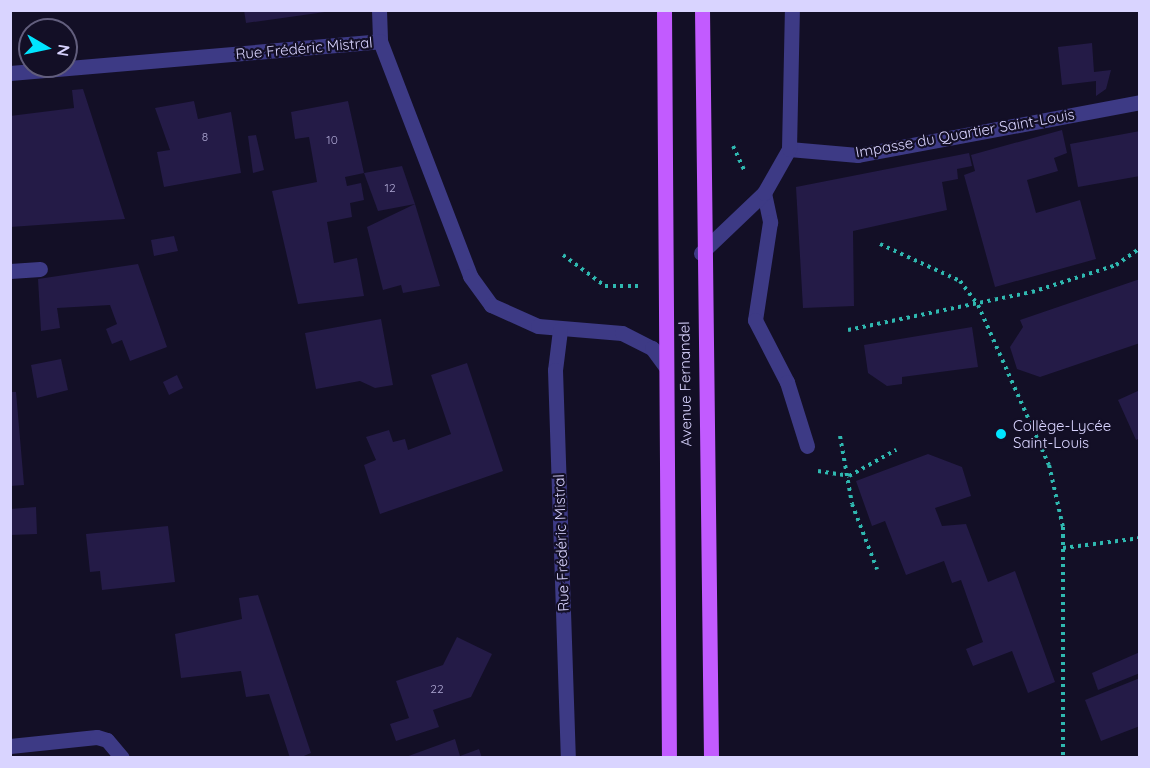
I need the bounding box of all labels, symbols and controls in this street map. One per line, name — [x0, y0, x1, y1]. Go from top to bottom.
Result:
north arrow — [18, 18, 78, 78]
street label: Rue Frédéric Mistral — [235, 33, 373, 63]
text: N — [53, 43, 75, 58]
street label: Impasse du Quartier Saint-Louis — [854, 105, 1076, 161]
house number: 8 — [202, 130, 208, 144]
house number: 10 — [326, 133, 338, 147]
house number: 12 — [384, 181, 396, 195]
street label: Avenue Fernandel — [675, 321, 695, 447]
place label: Collège-Lycée Saint-Louis — [1013, 416, 1111, 451]
marker: Collège-Lycée Saint-Louis — [994, 427, 1008, 441]
street label: Rue Frédéric Mistral — [550, 474, 572, 612]
house number: 22 — [430, 682, 444, 696]

